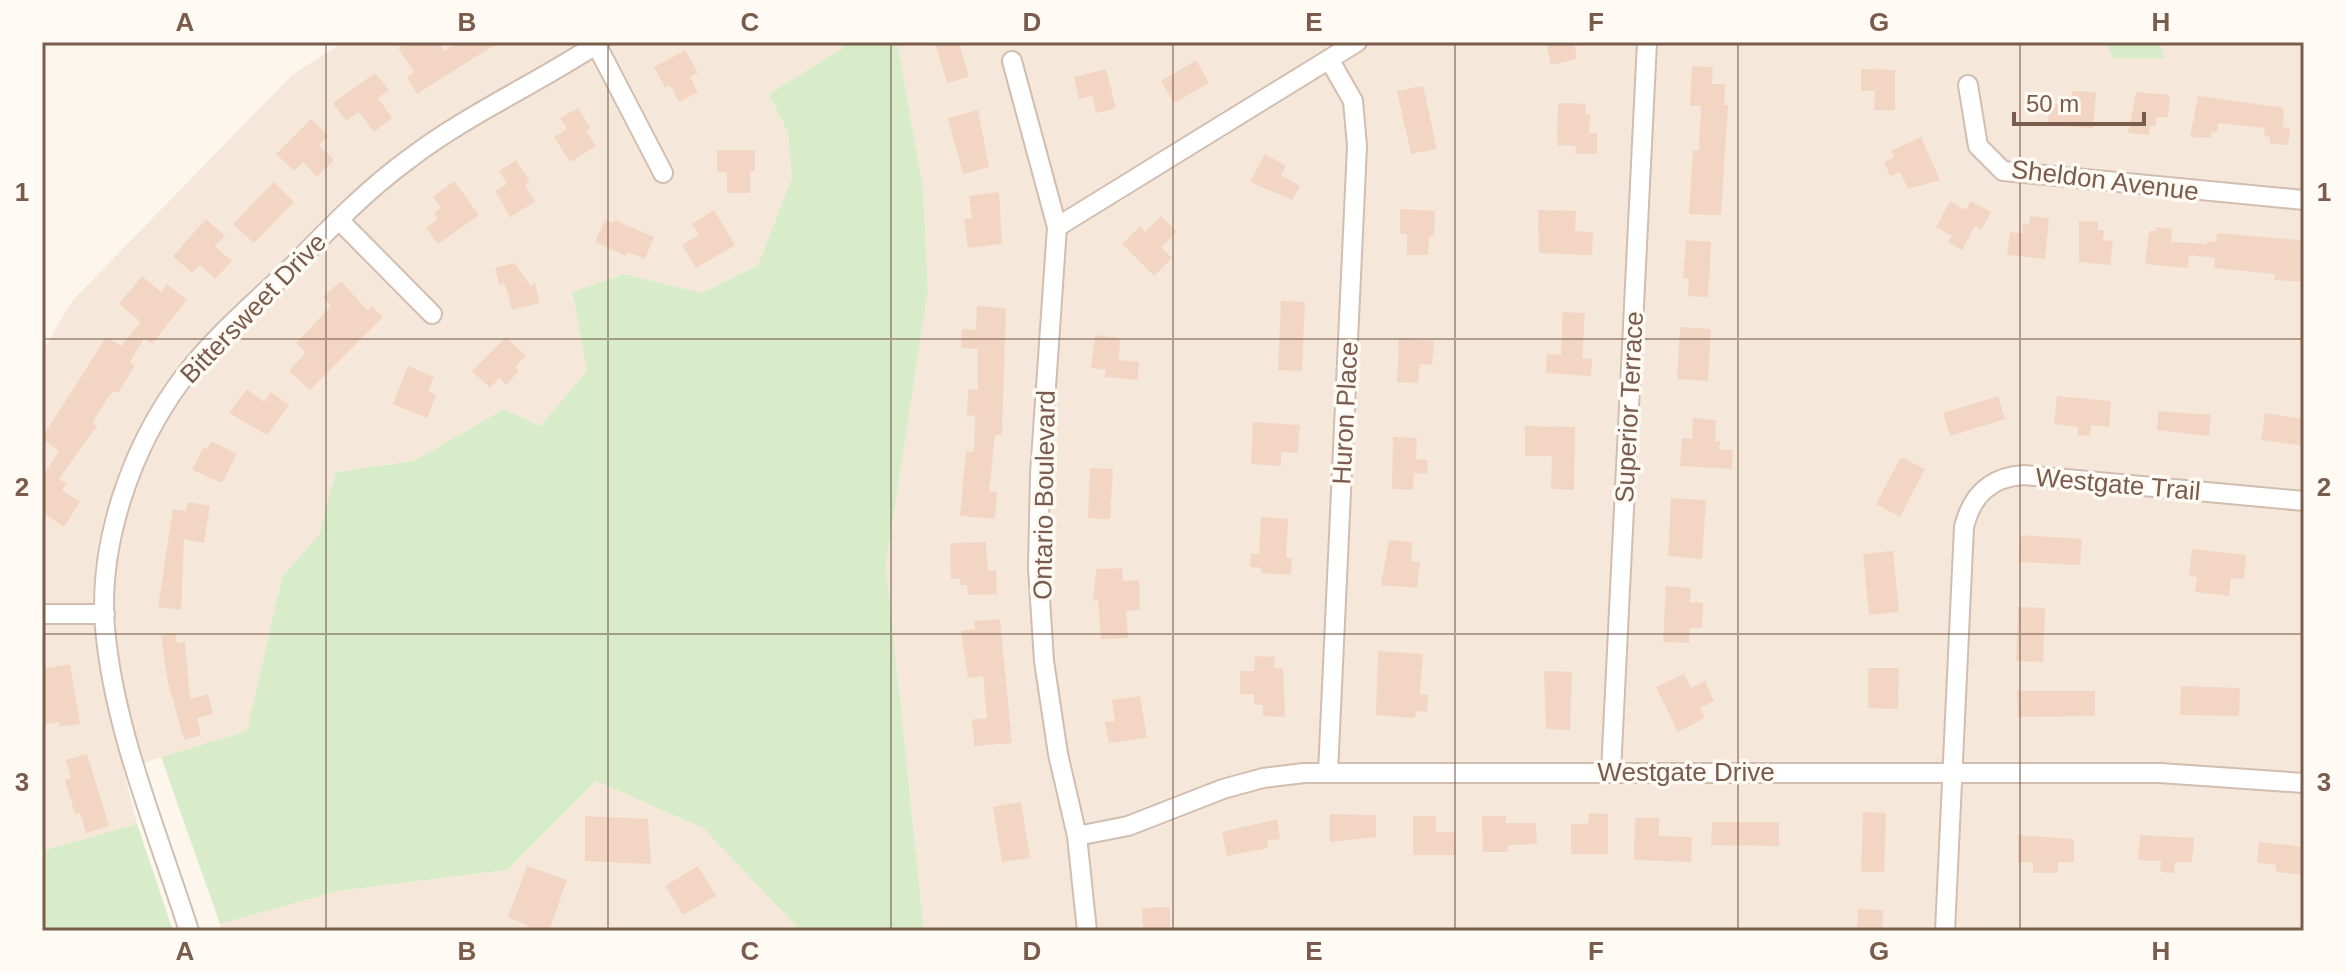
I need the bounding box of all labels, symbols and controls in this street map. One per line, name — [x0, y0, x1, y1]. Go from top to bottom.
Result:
text: A — [176, 7, 195, 37]
text: B — [458, 7, 476, 37]
text: C — [741, 7, 760, 37]
text: D — [1023, 7, 1041, 37]
text: E — [1305, 7, 1323, 37]
text: F — [1588, 7, 1604, 37]
text: G — [1869, 7, 1889, 37]
text: H — [2152, 7, 2170, 37]
scale bar — [2014, 76, 2144, 126]
text: 50 m — [2026, 90, 2079, 117]
street label: Sheldon Avenue — [2009, 154, 2201, 206]
text: 1 — [15, 177, 29, 207]
text: 1 — [2317, 177, 2331, 207]
street label: Bittersweet Drive — [174, 227, 332, 389]
street label: Superior Terrace — [1609, 310, 1649, 504]
street label: Huron Place — [1326, 341, 1364, 485]
street label: Ontario Boulevard — [1027, 390, 1061, 600]
street label: Westgate Trail — [2034, 462, 2202, 506]
text: 2 — [15, 472, 29, 502]
text: 2 — [2317, 472, 2331, 502]
street label: Westgate Drive — [1597, 757, 1775, 787]
text: 3 — [15, 767, 29, 797]
text: 3 — [2317, 767, 2331, 797]
text: A — [176, 936, 195, 966]
text: B — [458, 936, 476, 966]
text: C — [741, 936, 760, 966]
text: D — [1023, 936, 1041, 966]
text: E — [1305, 936, 1323, 966]
text: F — [1588, 936, 1604, 966]
text: G — [1869, 936, 1889, 966]
text: H — [2152, 936, 2170, 966]

